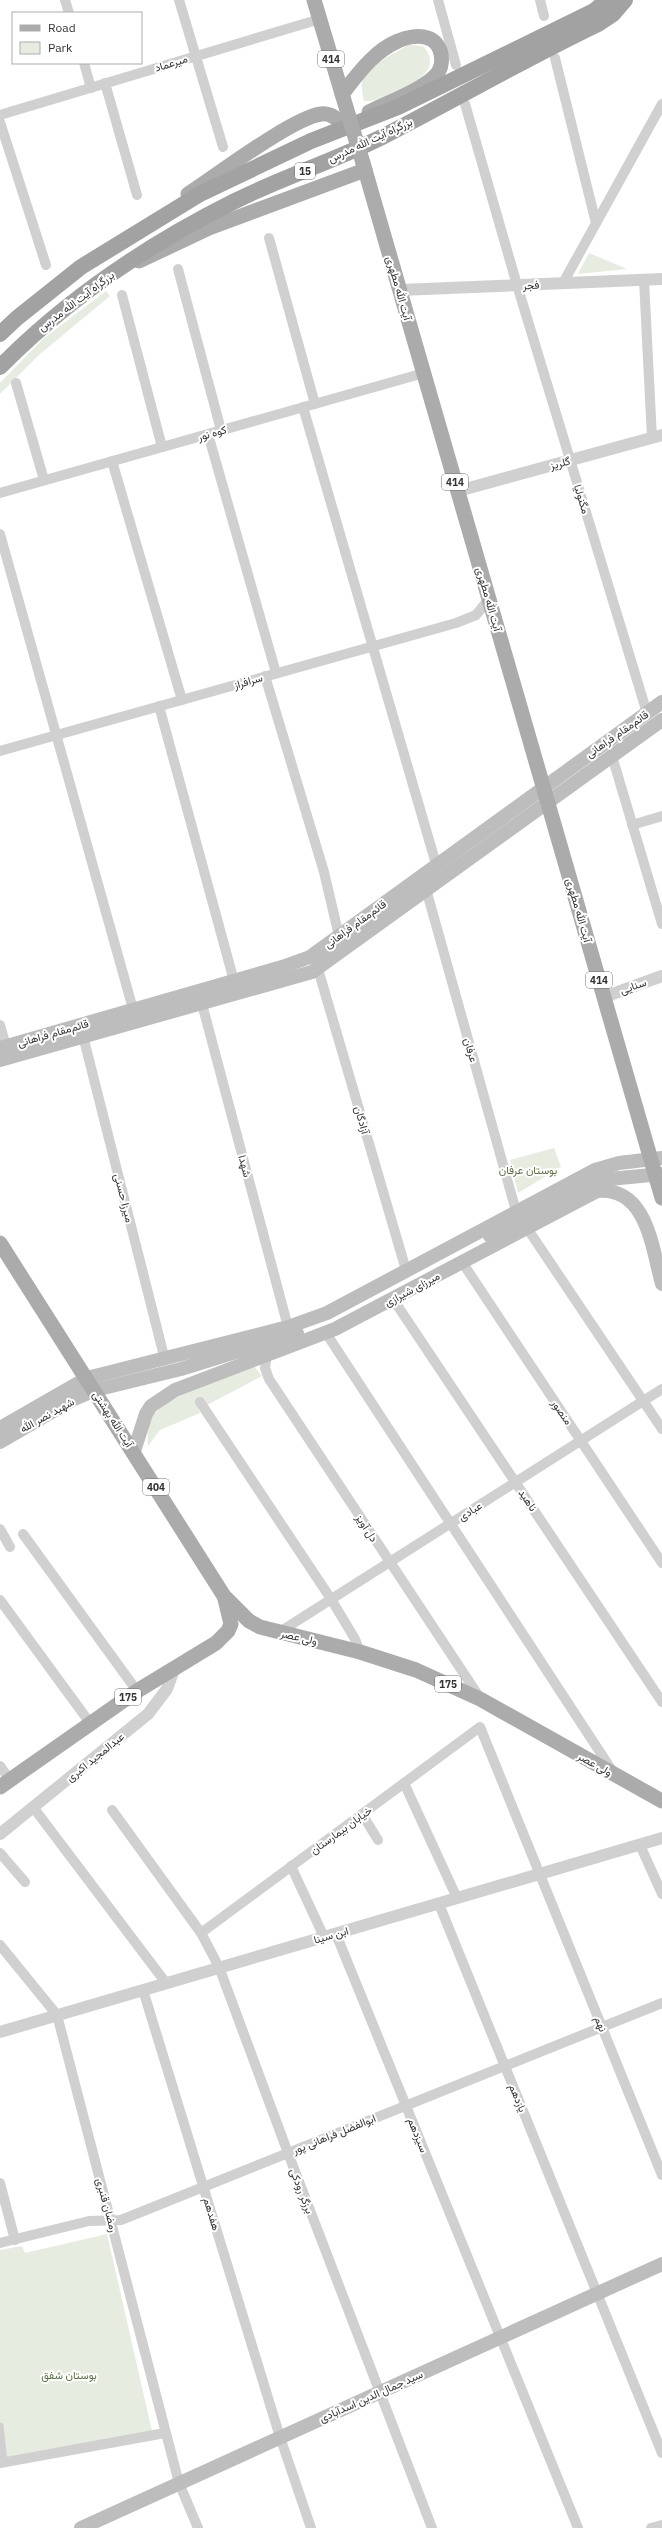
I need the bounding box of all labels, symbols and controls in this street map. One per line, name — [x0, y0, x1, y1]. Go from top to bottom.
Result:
legend — [12, 12, 142, 64]
text: Road — [48, 20, 76, 35]
text: Park — [48, 40, 73, 55]
street label: میرعماد — [153, 51, 189, 75]
road number: 414 — [318, 51, 344, 67]
street label: بزرگراه آیت الله مدرس — [326, 114, 414, 166]
road number: 15 — [295, 163, 315, 179]
street label: آیت الله مطهری — [383, 254, 415, 323]
street label: بزرگراه آیت الله مدرس — [35, 268, 117, 334]
street label: فجر — [521, 278, 540, 292]
street label: کوه نور — [195, 422, 228, 444]
street label: گلریز — [547, 454, 572, 473]
road number: 414 — [442, 474, 468, 490]
street label: مگنولیا — [571, 483, 593, 516]
street label: آیت الله مطهری — [473, 565, 505, 634]
street label: سرافراز — [231, 670, 264, 692]
street label: قائم‌مقام فراهانی — [583, 707, 652, 762]
street label: آیت الله مطهری — [563, 876, 595, 945]
street label: قائم‌مقام فراهانی — [321, 897, 389, 952]
road number: 414 — [586, 972, 612, 988]
street label: سنایی — [618, 975, 649, 997]
street label: قائم‌مقام فراهانی — [16, 1016, 91, 1051]
street label: عرفان — [461, 1036, 481, 1064]
street label: آزادگان — [351, 1104, 373, 1137]
street label: شهدا — [235, 1153, 255, 1179]
park label: بوستان عرفان — [499, 1163, 557, 1177]
street label: میرزا حسنی — [111, 1172, 137, 1224]
street label: میرزای شیرازی — [382, 1268, 442, 1309]
street label: آیت الله بهشتی — [90, 1388, 137, 1451]
street label: شهید نصر الله — [17, 1394, 77, 1436]
street label: منصور — [548, 1396, 576, 1427]
road number: 404 — [143, 1479, 169, 1495]
street label: ناهید — [516, 1486, 540, 1514]
street label: عبادی — [455, 1498, 485, 1524]
street label: دل آویز — [352, 1511, 381, 1545]
street label: ولی عصر — [278, 1626, 319, 1648]
road number: 175 — [435, 1676, 461, 1692]
road number: 175 — [115, 1689, 141, 1705]
street label: عبدالمجید اکبری — [63, 1729, 127, 1785]
street label: ولی عصر — [574, 1748, 615, 1779]
street label: خیابان بیمارستان — [307, 1803, 375, 1857]
street label: ابن سینا — [312, 1923, 350, 1947]
street label: نهم — [591, 2014, 610, 2034]
street label: یازدهم — [505, 2082, 530, 2114]
street label: ابوالفضل فراهانی پور — [289, 2111, 378, 2158]
street label: سیزدهم — [404, 2116, 431, 2155]
street label: برزگر رودکی — [287, 2166, 317, 2216]
street label: رمضان قنبری — [93, 2176, 121, 2234]
street label: هفدهم — [199, 2196, 224, 2233]
street label: سید جمال الدین اسدآبادی — [317, 2367, 425, 2425]
park label: بوستان شفق — [41, 2368, 97, 2382]

